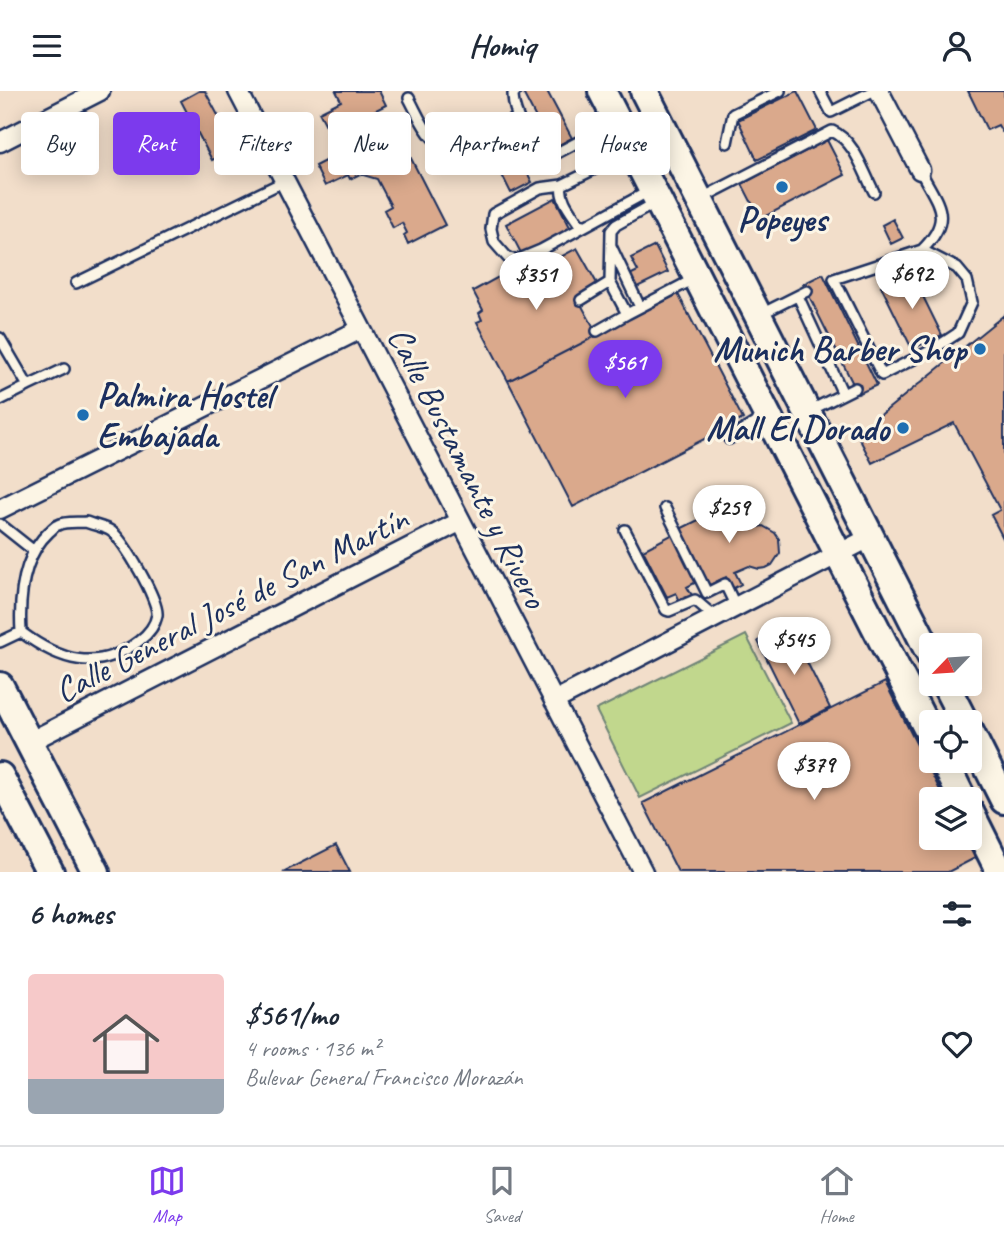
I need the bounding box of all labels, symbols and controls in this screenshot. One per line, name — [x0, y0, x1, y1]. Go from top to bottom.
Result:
text: Homiq — [469, 25, 535, 66]
icon: menu — [28, 27, 66, 65]
icon: person — [938, 27, 976, 65]
chip: Buy — [21, 112, 99, 175]
chip: Rent — [113, 112, 200, 175]
chip: Filters — [214, 112, 314, 175]
chip: New — [328, 112, 411, 175]
chip: Apartment — [425, 112, 561, 175]
chip: House — [575, 112, 670, 175]
marker: Popeyes — [774, 179, 790, 195]
place label: Popeyes — [738, 197, 830, 242]
pin: $692 — [871, 251, 953, 311]
pin: $351 — [495, 253, 577, 312]
text: $692 — [891, 259, 933, 288]
text: $351 — [515, 260, 557, 289]
street label: Calle Bustamante y Rivero — [377, 319, 559, 617]
place label: Munich Barber Shop — [713, 327, 969, 372]
pin: $561 — [584, 341, 666, 400]
marker: Munich Barber Shop — [972, 341, 988, 357]
text: $561 — [604, 348, 646, 377]
place label: Palmira Hostel Embajada — [97, 373, 279, 458]
place label: Mall El Dorado — [706, 406, 891, 451]
marker: Palmira Hostel Embajada — [75, 407, 91, 423]
marker: Mall El Dorado — [895, 420, 911, 436]
pin: $259 — [688, 485, 770, 545]
text: $259 — [709, 493, 749, 522]
street label: Calle General José de San Martín — [47, 495, 416, 713]
pin: $545 — [753, 617, 835, 677]
text: $545 — [774, 625, 814, 654]
north arrow — [919, 633, 982, 697]
map controls — [919, 633, 982, 850]
button: locate — [919, 710, 982, 773]
pin: $379 — [773, 743, 855, 802]
text: $379 — [793, 750, 835, 779]
button: layers — [919, 787, 982, 850]
text: 6 homes — [28, 895, 113, 933]
icon: filters — [938, 895, 976, 933]
text: $561/mo — [245, 996, 338, 1034]
icon: home — [84, 1002, 168, 1086]
icon: heart — [938, 1025, 976, 1063]
text: 4 rooms · 136 m² — [245, 1034, 380, 1063]
text: Bulevar General Francisco Morazán — [245, 1063, 523, 1092]
tab: Map — [148, 1162, 186, 1228]
tab: Saved — [483, 1162, 521, 1228]
tab: Home — [818, 1162, 856, 1228]

